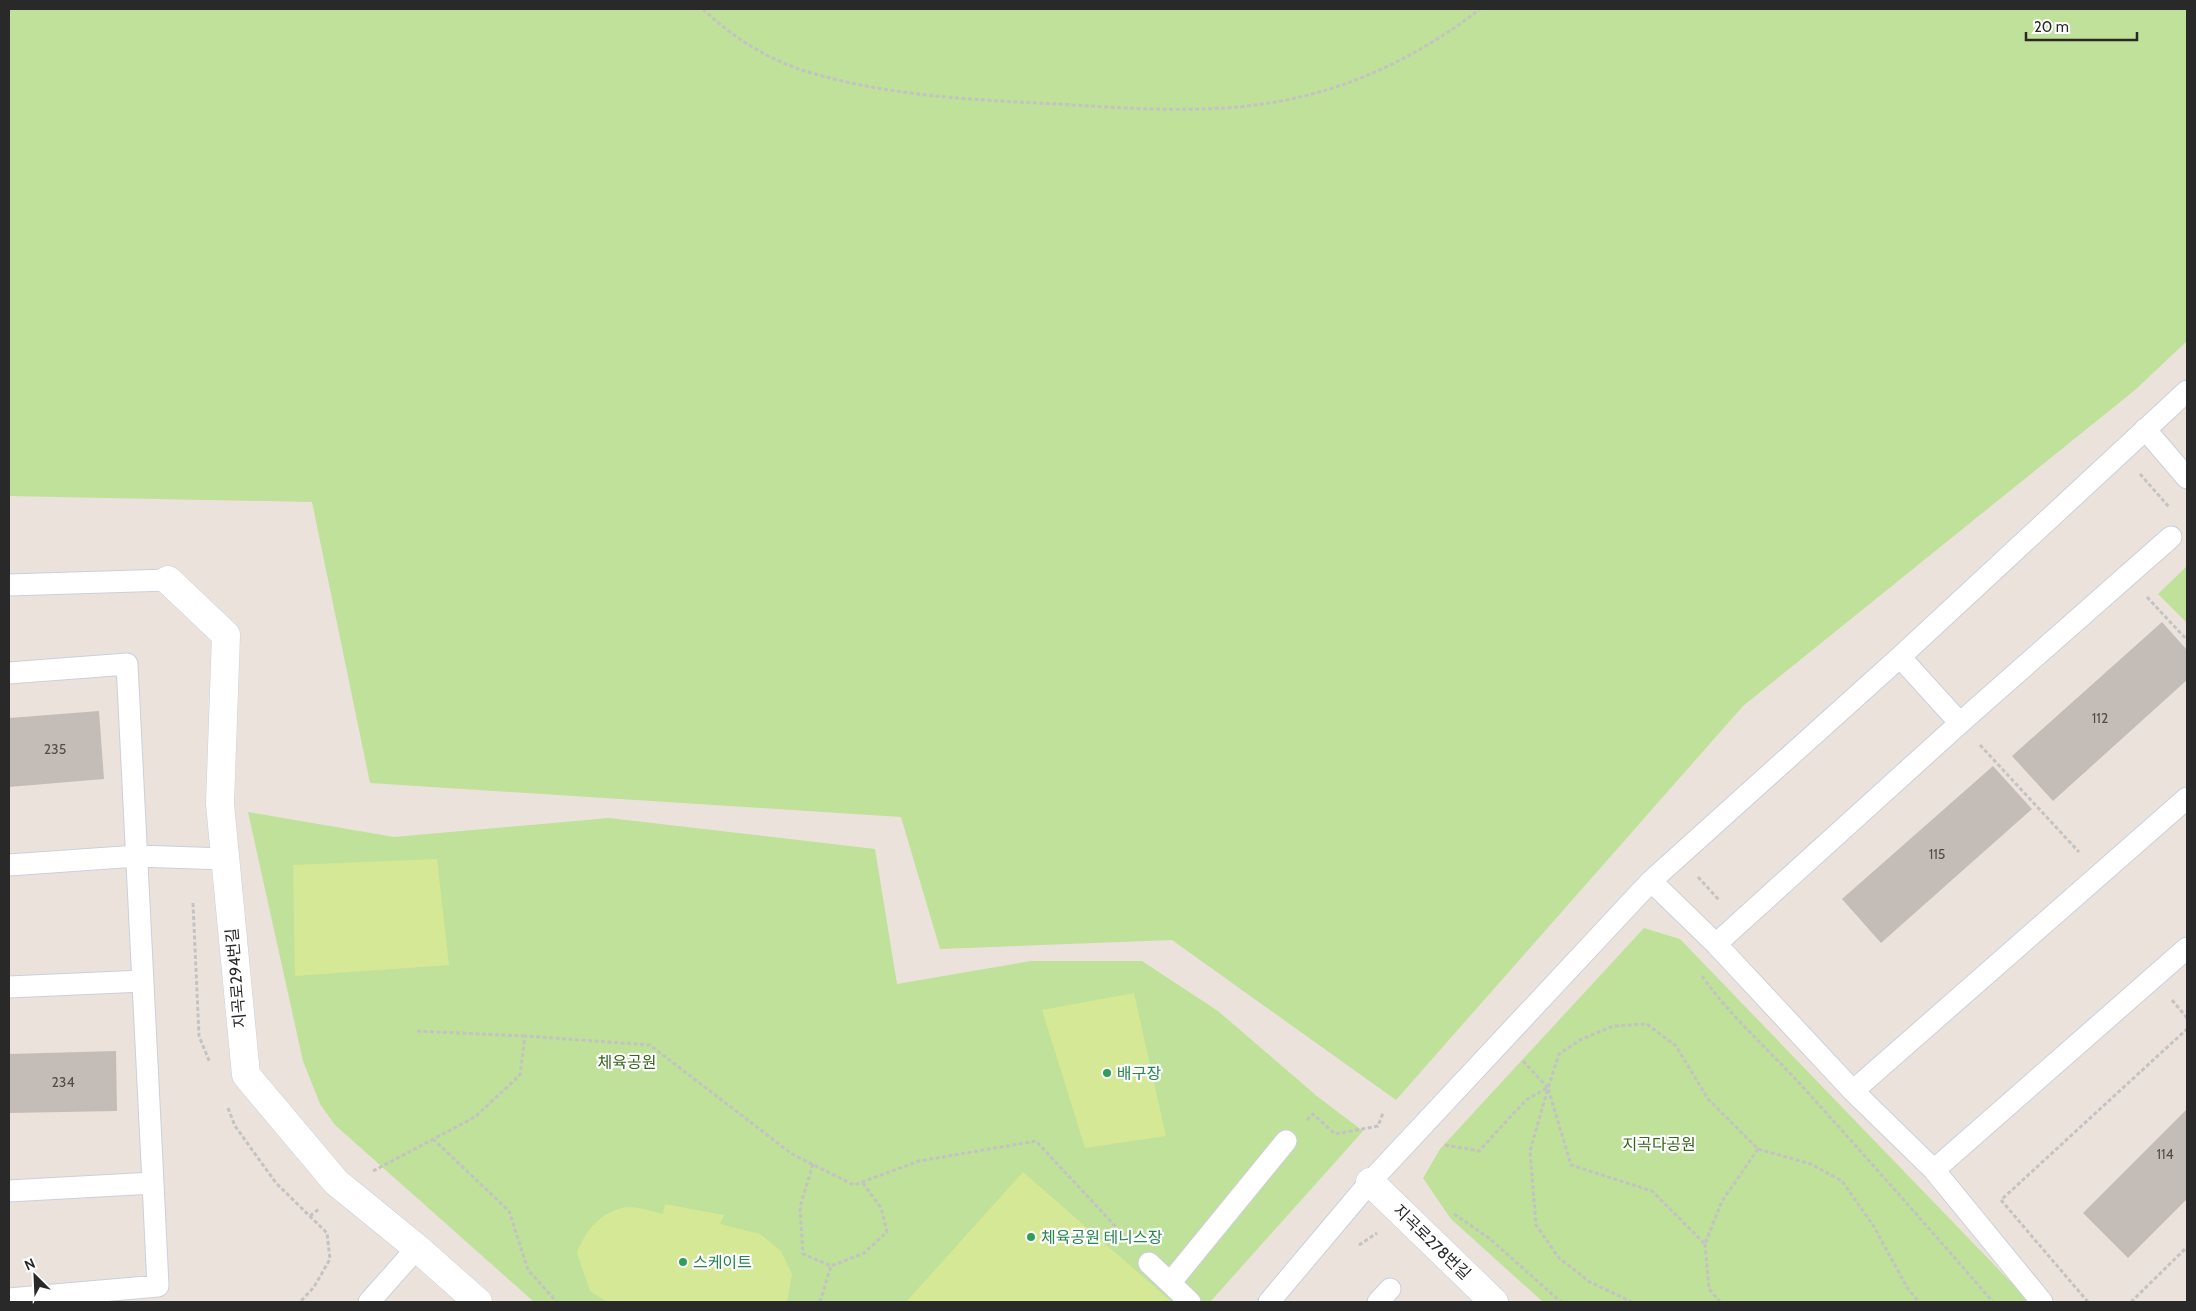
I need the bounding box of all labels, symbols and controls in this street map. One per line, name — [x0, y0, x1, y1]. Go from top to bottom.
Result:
scale bar — [2026, 10, 2137, 42]
text: 20 m — [2034, 18, 2069, 36]
house number: 112 — [2092, 709, 2108, 727]
house number: 235 — [44, 740, 66, 758]
house number: 115 — [1929, 845, 1945, 863]
street label: 지곡로294번길 — [222, 927, 250, 1029]
park label: 체육공원 — [598, 1053, 656, 1072]
place label: 배구장 — [1117, 1064, 1161, 1083]
marker: 배구장 — [1101, 1067, 1113, 1079]
house number: 234 — [51, 1073, 75, 1091]
park label: 지곡다공원 — [1622, 1135, 1696, 1154]
house number: 114 — [2156, 1145, 2174, 1163]
street label: 지곡로278번길 — [1390, 1201, 1474, 1283]
place label: 체육공원 테니스장 — [1041, 1228, 1163, 1247]
marker: 체육공원 테니스장 — [1025, 1231, 1037, 1243]
north arrow — [10, 1251, 60, 1301]
place label: 스케이트 — [693, 1253, 752, 1272]
text: N — [22, 1254, 38, 1274]
marker: 스케이트 — [677, 1256, 689, 1268]

